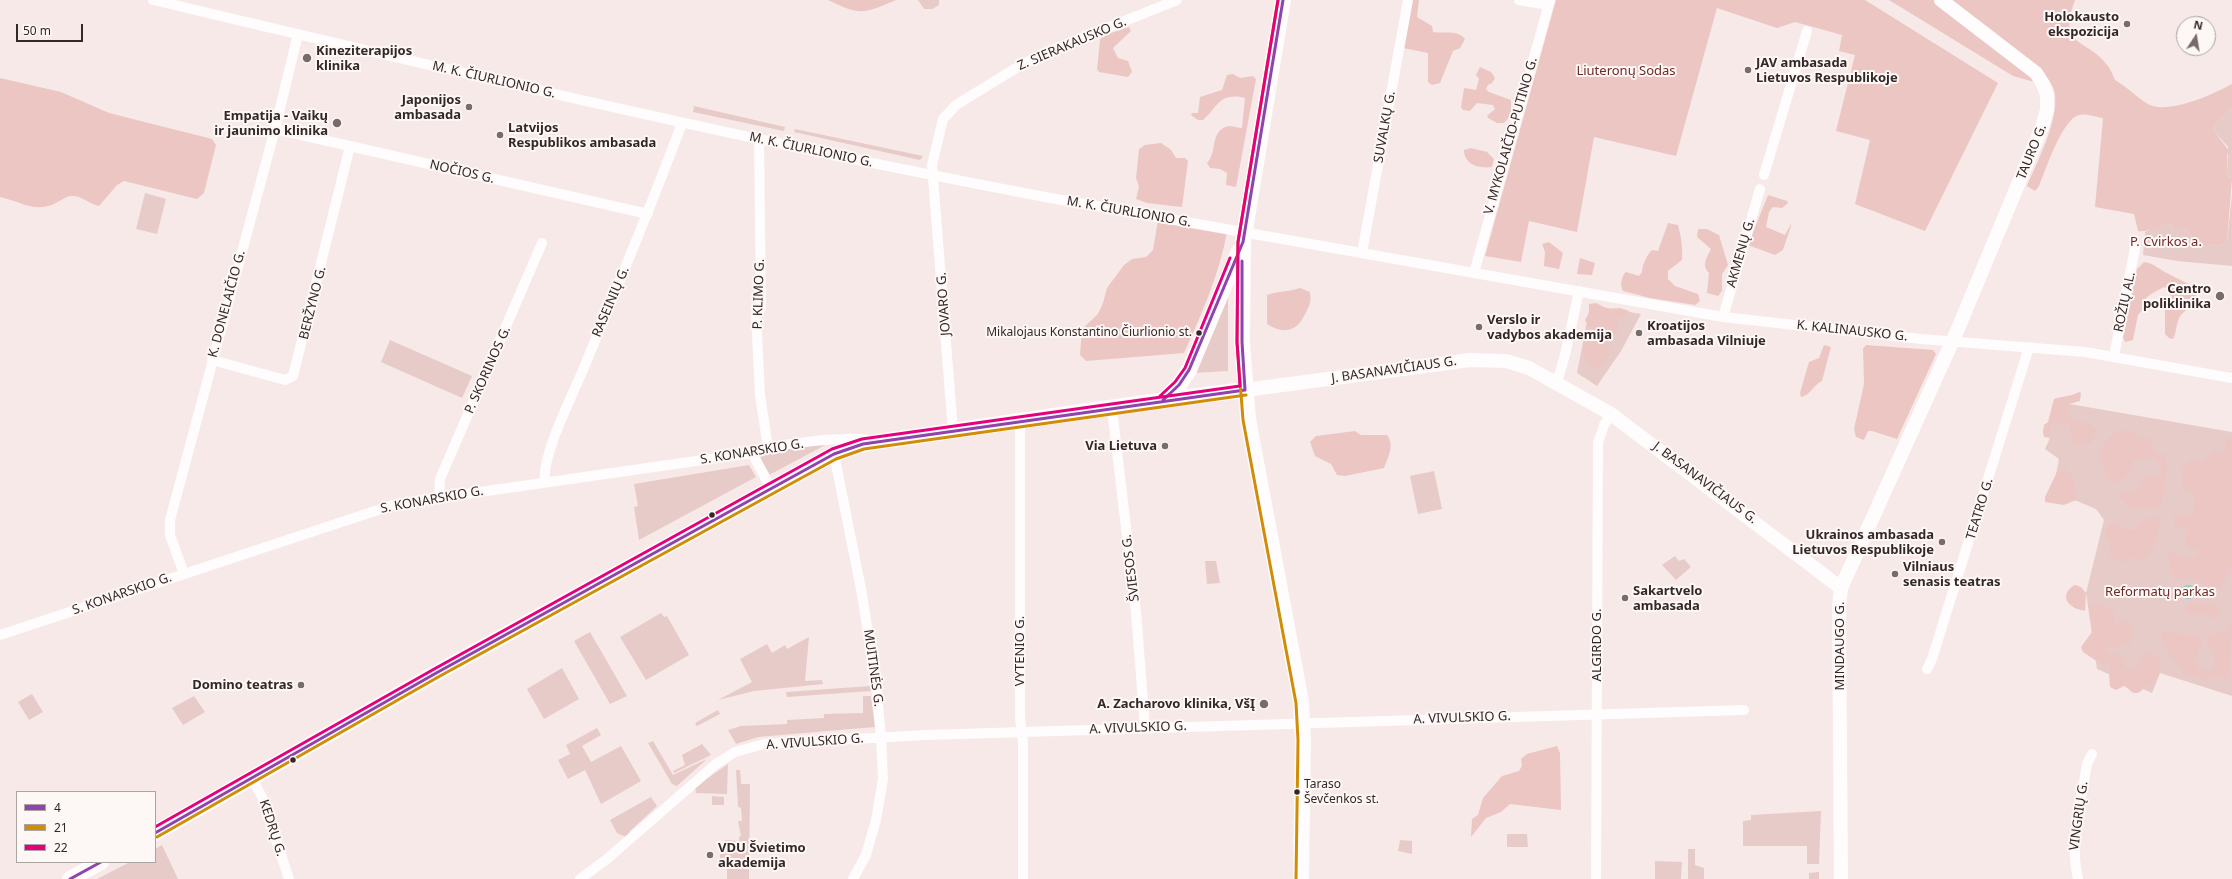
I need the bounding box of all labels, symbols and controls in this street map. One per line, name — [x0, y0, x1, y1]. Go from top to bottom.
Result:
place label: Holokausto ekspozicija — [2044, 9, 2119, 40]
street label: Z. SIERAKAUSKO G. — [1015, 14, 1129, 74]
scale bar — [18, 16, 85, 42]
north arrow — [2176, 16, 2216, 56]
text: N — [2192, 16, 2204, 33]
marker: Holokausto ekspozicija — [2122, 19, 2132, 29]
text: 50 m — [23, 22, 51, 39]
place label: Kineziterapijos klinika — [316, 43, 412, 74]
marker: Kineziterapijos klinika — [301, 52, 313, 64]
place label: JAV ambasada Lietuvos Respublikoje — [1756, 55, 1898, 86]
street label: V. MYKOLAIČIO-PUTINO G. — [1481, 56, 1541, 216]
street label: M. K. ČIURLIONIO G. — [431, 58, 557, 102]
park label: Liuteronų Sodas — [1576, 63, 1676, 79]
marker: JAV ambasada Lietuvos Respublikoje — [1743, 65, 1753, 75]
street label: SUVALKŲ G. — [1371, 90, 1399, 164]
place label: Japonijos ambasada — [394, 92, 461, 123]
marker: Japonijos ambasada — [464, 102, 474, 112]
place label: Empatija - Vaikų ir jaunimo klinika — [214, 108, 328, 139]
marker: Empatija - Vaikų ir jaunimo klinika — [331, 117, 343, 129]
place label: Latvijos Respublikos ambasada — [508, 120, 656, 151]
street label: TAURO G. — [2014, 122, 2050, 182]
street label: M. K. ČIURLIONIO G. — [748, 129, 874, 171]
marker: Latvijos Respublikos ambasada — [495, 130, 505, 140]
street label: NOČIOS G. — [428, 157, 496, 187]
street label: M. K. ČIURLIONIO G. — [1066, 193, 1192, 231]
street label: AKMENŲ G. — [1724, 217, 1758, 289]
park label: P. Cvirkos a. — [2130, 234, 2202, 250]
street label: K. DONELAIČIO G. — [205, 249, 249, 359]
street label: P. KLIMO G. — [750, 258, 768, 330]
street label: RASEINIŲ G. — [589, 264, 633, 340]
street label: BERŽYNO G. — [296, 265, 330, 341]
street label: ROŽIŲ AL. — [2111, 270, 2139, 334]
street label: JOVARO G. — [934, 272, 954, 336]
place label: Centro poliklinika — [2143, 281, 2211, 312]
marker: Centro poliklinika — [2214, 290, 2226, 302]
place label: Verslo ir vadybos akademija — [1487, 312, 1612, 343]
street label: K. KALINAUSKO G. — [1796, 317, 1908, 345]
place label: Kroatijos ambasada Vilniuje — [1647, 318, 1766, 349]
marker: Verslo ir vadybos akademija — [1474, 322, 1484, 332]
street label: P. SKORINOS G. — [462, 324, 514, 416]
place label: Mikalojaus Konstantino Čiurlionio st. — [986, 326, 1192, 340]
marker: Mikalojaus Konstantino Čiurlionio st. — [1194, 328, 1204, 338]
marker: Kroatijos ambasada Vilniuje — [1634, 328, 1644, 338]
street label: J. BASANAVIČIAUS G. — [1330, 353, 1458, 387]
street label: S. KONARSKIO G. — [699, 436, 805, 468]
place label: Via Lietuva — [1085, 438, 1157, 454]
street label: J. BASANAVIČIAUS G. — [1650, 439, 1760, 527]
marker: Via Lietuva — [1160, 441, 1170, 451]
street label: TEATRO G. — [1963, 476, 1997, 542]
street label: S. KONARSKIO G. — [379, 483, 485, 517]
unlabelled marker — [707, 510, 717, 520]
place label: Ukrainos ambasada Lietuvos Respublikoje — [1792, 527, 1934, 558]
street label: ŠVIESOS G. — [1119, 534, 1143, 602]
marker: Ukrainos ambasada Lietuvos Respublikoje — [1937, 537, 1947, 547]
place label: Vilniaus senasis teatras — [1903, 559, 2001, 590]
marker: Vilniaus senasis teatras — [1890, 569, 1900, 579]
street label: S. KONARSKIO G. — [70, 570, 174, 618]
place label: Sakartvelo ambasada — [1633, 583, 1702, 614]
park label: Reformatų parkas — [2105, 584, 2215, 600]
marker: Sakartvelo ambasada — [1620, 593, 1630, 603]
street label: MINDAUGO G. — [1832, 601, 1848, 691]
street label: ALGIRDO G. — [1589, 609, 1605, 681]
street label: VYTENIO G. — [1012, 616, 1028, 686]
street label: MUITINĖS G. — [860, 628, 886, 708]
place label: Domino teatras — [192, 677, 293, 693]
marker: Domino teatras — [296, 680, 306, 690]
place label: A. Zacharovo klinika, VšĮ — [1097, 696, 1255, 712]
marker: A. Zacharovo klinika, VšĮ — [1258, 698, 1270, 710]
street label: A. VIVULSKIO G. — [1413, 709, 1511, 727]
street label: A. VIVULSKIO G. — [1089, 719, 1187, 737]
street label: A. VIVULSKIO G. — [766, 731, 864, 753]
unlabelled marker — [288, 755, 298, 765]
place label: Taraso Ševčenkos st. — [1304, 778, 1379, 806]
street label: VINGRIŲ G. — [2066, 780, 2092, 852]
marker: Taraso Ševčenkos st. — [1292, 787, 1302, 797]
legend — [16, 791, 156, 863]
street label: KEDRŲ G. — [256, 798, 288, 858]
text: 4 — [54, 799, 61, 816]
text: 21 — [54, 819, 68, 836]
text: 22 — [54, 839, 68, 856]
place label: VDU Švietimo akademija — [718, 840, 806, 871]
marker: VDU Švietimo akademija — [705, 850, 715, 860]

